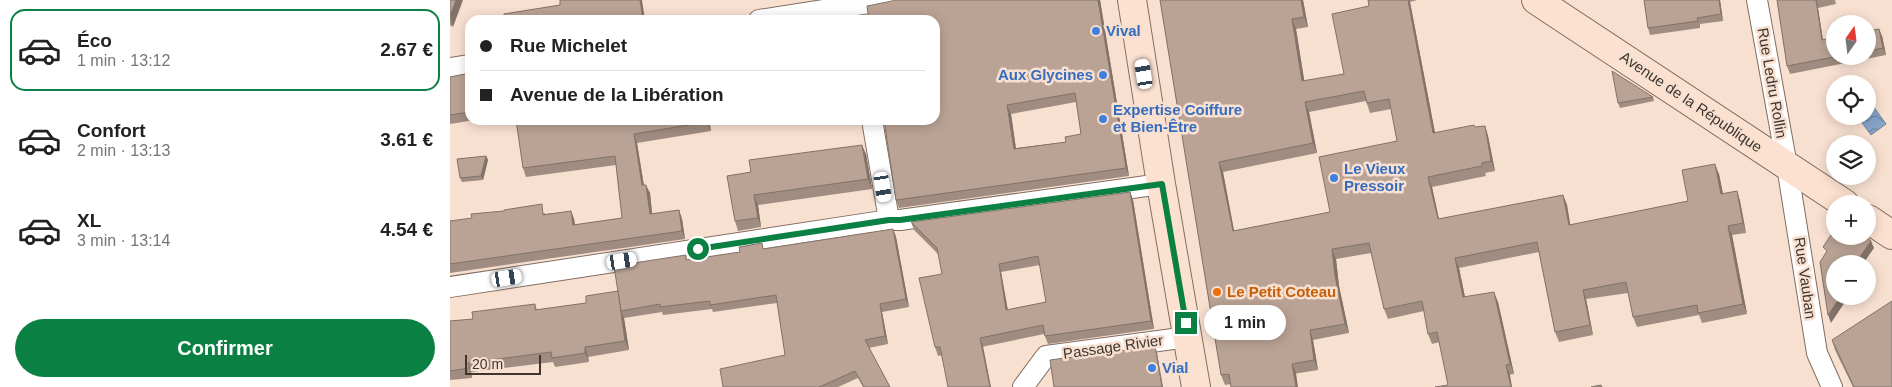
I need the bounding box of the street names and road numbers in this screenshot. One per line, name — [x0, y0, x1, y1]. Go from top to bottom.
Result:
street label: Rue Ledru Rollin — [1754, 26, 1791, 139]
street label: Avenue de la République — [1617, 48, 1765, 155]
street label: Rue Vauban — [1791, 236, 1820, 320]
street label: Passage Rivier — [1062, 331, 1164, 362]

